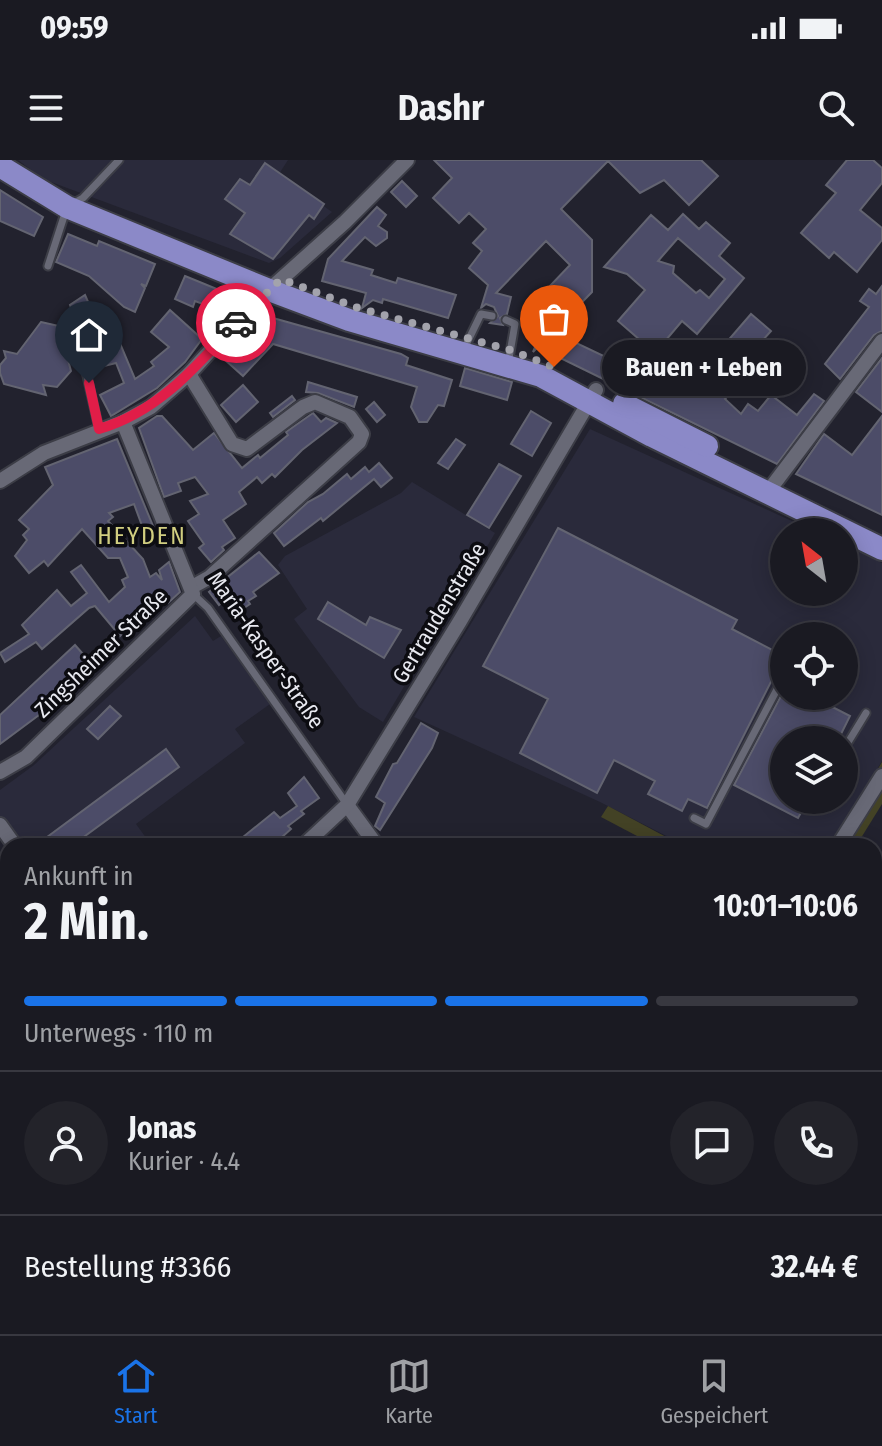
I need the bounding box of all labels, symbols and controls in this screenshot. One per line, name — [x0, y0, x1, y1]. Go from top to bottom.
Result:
text: 09:59 — [40, 10, 109, 46]
icon: menu — [24, 86, 68, 130]
text: Dashr — [398, 86, 484, 130]
icon: search — [814, 86, 858, 130]
courier — [196, 283, 276, 363]
pin — [520, 285, 588, 367]
icon: bag — [532, 297, 576, 341]
pin — [55, 301, 123, 383]
icon: car — [214, 301, 258, 345]
icon: home — [67, 313, 111, 357]
callout: Bauen + Leben — [602, 339, 806, 395]
text: Bauen + Leben — [626, 352, 782, 383]
north arrow — [770, 518, 858, 606]
map controls — [770, 518, 858, 814]
district label: HEYDEN — [97, 522, 187, 550]
street label: Gertraudenstraße — [387, 538, 491, 688]
street label: Maria-Kasper-Straße — [202, 566, 330, 734]
street label: Zingsheimer Straße — [29, 583, 173, 723]
button: locate — [770, 622, 858, 710]
button: layers — [770, 726, 858, 814]
text: Ankunft in — [24, 861, 133, 892]
text: 10:01–10:06 — [713, 888, 858, 924]
text: 2 Min. — [24, 890, 149, 953]
text: Unterwegs · 110 m — [24, 1018, 213, 1049]
button: person — [24, 1101, 108, 1185]
button: chat — [670, 1101, 754, 1185]
button: phone — [774, 1101, 858, 1185]
text: Jonas — [128, 1110, 196, 1146]
text: Kurier · 4.4 — [128, 1146, 240, 1177]
text: Bestellung #3366 — [24, 1249, 231, 1285]
text: 32.44 € — [771, 1249, 858, 1285]
tab: Start — [114, 1354, 158, 1429]
tab: Karte — [385, 1354, 433, 1429]
tab: Gespeichert — [660, 1354, 768, 1429]

